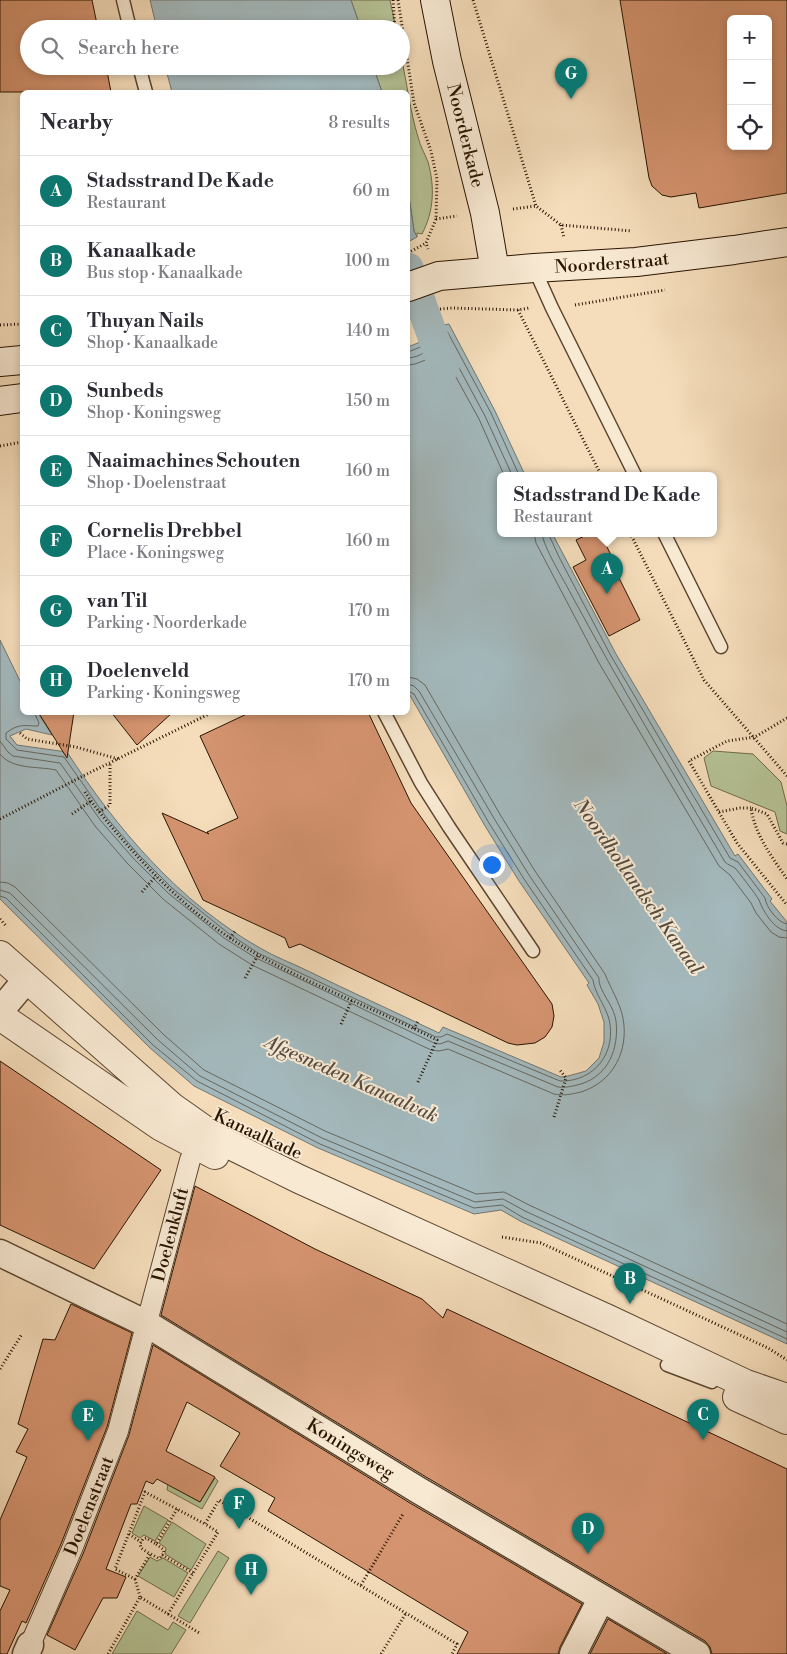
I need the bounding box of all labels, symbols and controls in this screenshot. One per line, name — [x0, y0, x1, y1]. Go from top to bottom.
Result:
map controls — [727, 15, 772, 150]
button: + — [727, 15, 772, 60]
search box — [20, 20, 410, 75]
icon: search — [38, 34, 66, 62]
text: Search here — [78, 36, 179, 60]
pin: G — [555, 58, 587, 99]
button: − — [727, 60, 772, 105]
street label: Noorderkade — [441, 81, 489, 190]
button: locate — [727, 105, 772, 150]
text: Nearby — [40, 110, 113, 136]
text: 8 results — [328, 113, 390, 133]
text: Stadsstrand De Kade — [87, 169, 274, 193]
text: A — [50, 181, 62, 201]
text: 60 m — [352, 181, 390, 201]
text: Restaurant — [87, 193, 166, 213]
text: Kanaalkade — [87, 239, 196, 263]
street label: Noorderstraat — [554, 247, 671, 279]
text: B — [50, 251, 62, 271]
text: 100 m — [345, 251, 390, 271]
text: Bus stop · Kanaalkade — [87, 263, 243, 283]
text: Thuyan Nails — [87, 309, 204, 333]
text: C — [50, 321, 62, 341]
text: 140 m — [346, 321, 390, 341]
text: Shop · Kanaalkade — [87, 333, 218, 353]
text: Sunbeds — [87, 379, 163, 403]
text: D — [50, 391, 62, 411]
text: 150 m — [346, 391, 390, 411]
text: Shop · Koningsweg — [87, 403, 221, 423]
text: Naaimachines Schouten — [87, 449, 300, 473]
text: E — [50, 461, 62, 481]
text: 160 m — [346, 461, 390, 481]
popup — [497, 472, 717, 537]
text: Shop · Doelenstraat — [87, 473, 227, 493]
text: Stadsstrand De Kade — [514, 483, 700, 507]
text: Restaurant — [514, 507, 593, 527]
text: Cornelis Drebbel — [87, 519, 242, 543]
text: F — [50, 531, 62, 551]
text: 160 m — [346, 531, 390, 551]
text: Place · Koningsweg — [87, 543, 224, 563]
pin: A — [591, 553, 623, 594]
text: van Til — [87, 589, 147, 613]
text: G — [50, 601, 62, 621]
text: 170 m — [348, 601, 390, 621]
text: Parking · Noorderkade — [87, 613, 247, 633]
text: Doelenveld — [87, 659, 189, 683]
text: H — [49, 671, 63, 691]
text: 170 m — [348, 671, 390, 691]
text: Parking · Koningsweg — [87, 683, 240, 703]
water label: Noordhollandsch Kanaal — [568, 793, 708, 979]
your location — [479, 852, 505, 878]
water label: Afgesneden Kanaalvak — [259, 1029, 442, 1128]
street label: Kanaalkade — [210, 1104, 306, 1165]
street label: Doelenkluft — [147, 1184, 194, 1284]
pin: B — [614, 1263, 646, 1304]
pin: C — [687, 1399, 719, 1440]
pin: E — [72, 1400, 104, 1441]
street label: Koningsweg — [302, 1414, 399, 1485]
street label: Doelenstraat — [59, 1452, 119, 1559]
pin: F — [223, 1488, 255, 1529]
pin: D — [572, 1513, 604, 1554]
pin: H — [235, 1554, 267, 1595]

